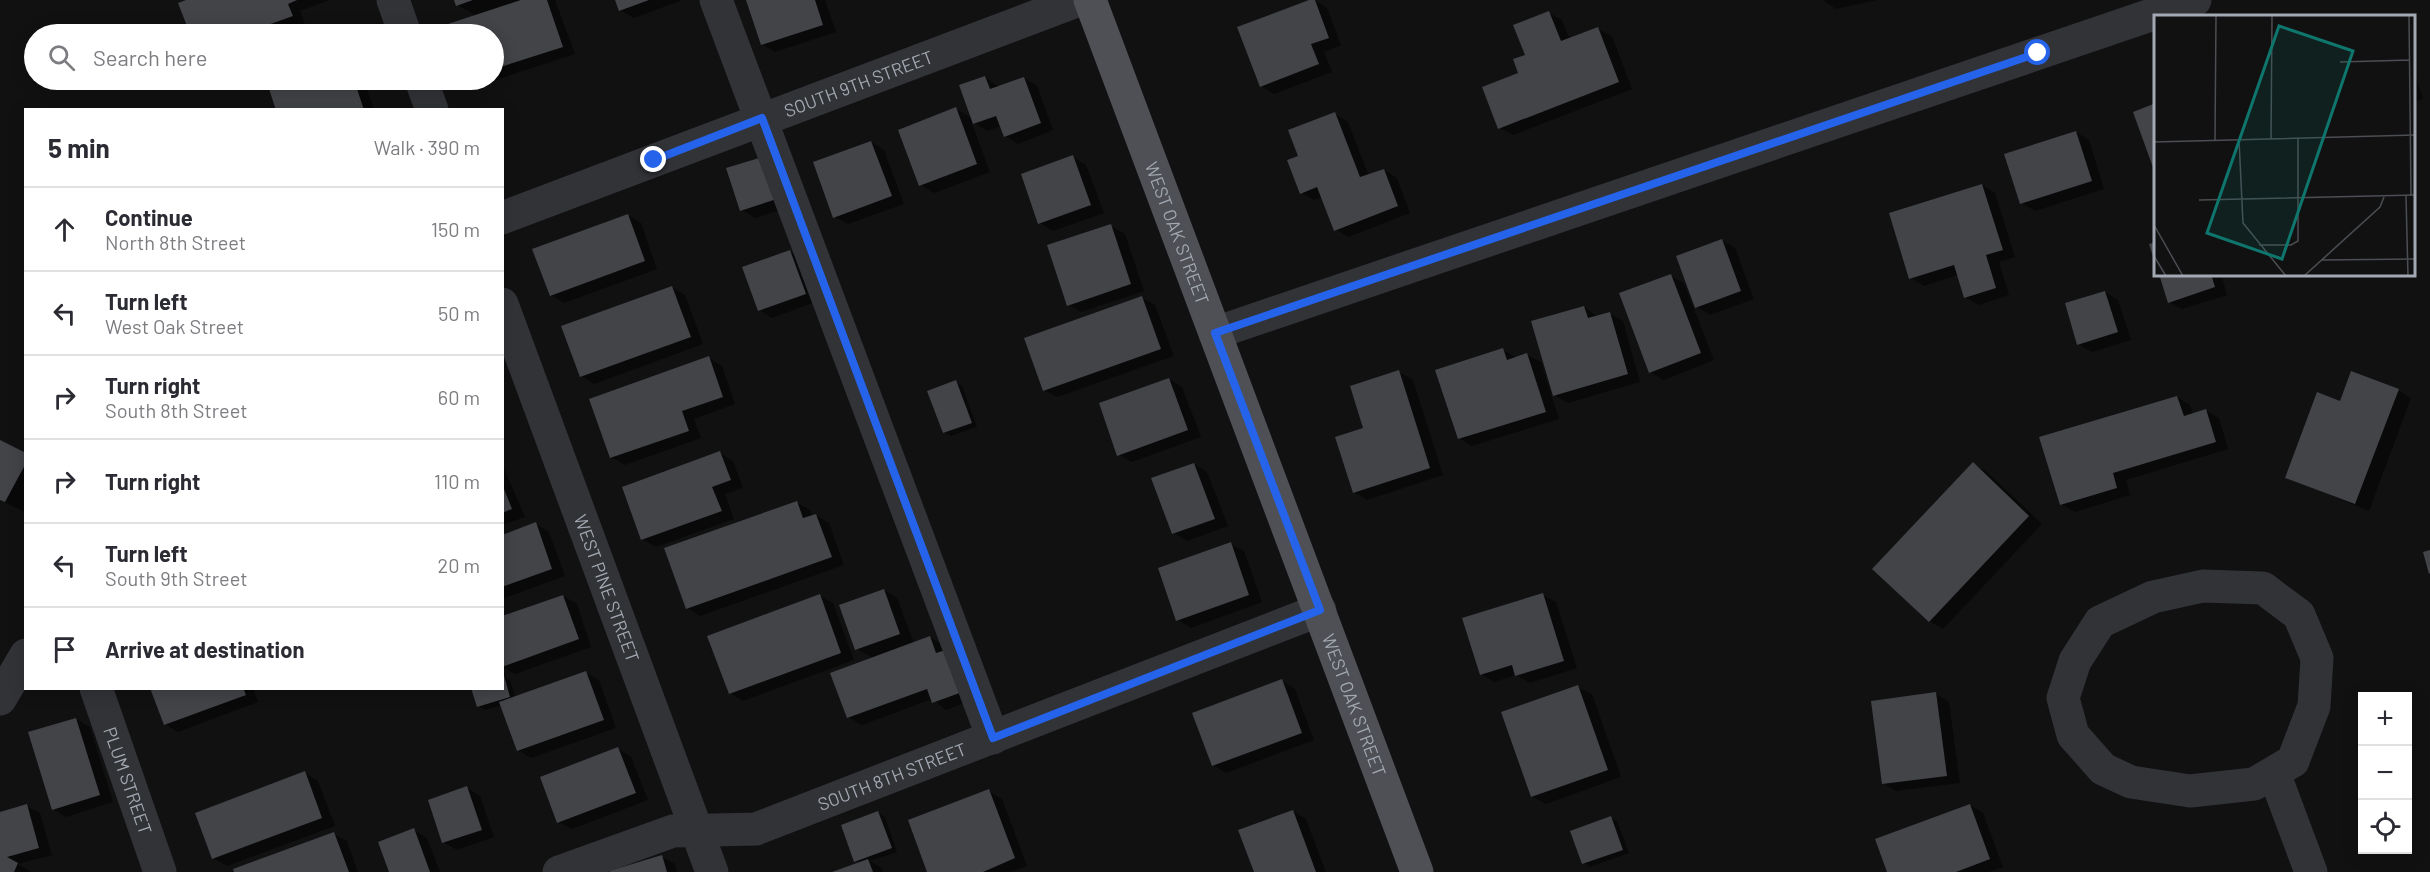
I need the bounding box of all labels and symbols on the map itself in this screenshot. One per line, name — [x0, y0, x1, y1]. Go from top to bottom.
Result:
inset map — [2154, 15, 2415, 276]
route start — [2024, 39, 2050, 65]
street label: SOUTH 9TH STREET — [781, 45, 936, 121]
route end — [640, 146, 666, 172]
street label: WEST OAK STREET — [1141, 159, 1214, 308]
street label: WEST PINE STREET — [570, 511, 644, 665]
street label: WEST OAK STREET — [1318, 631, 1391, 779]
street label: PLUM STREET — [99, 724, 157, 837]
street label: SOUTH 8TH STREET — [815, 737, 969, 815]

